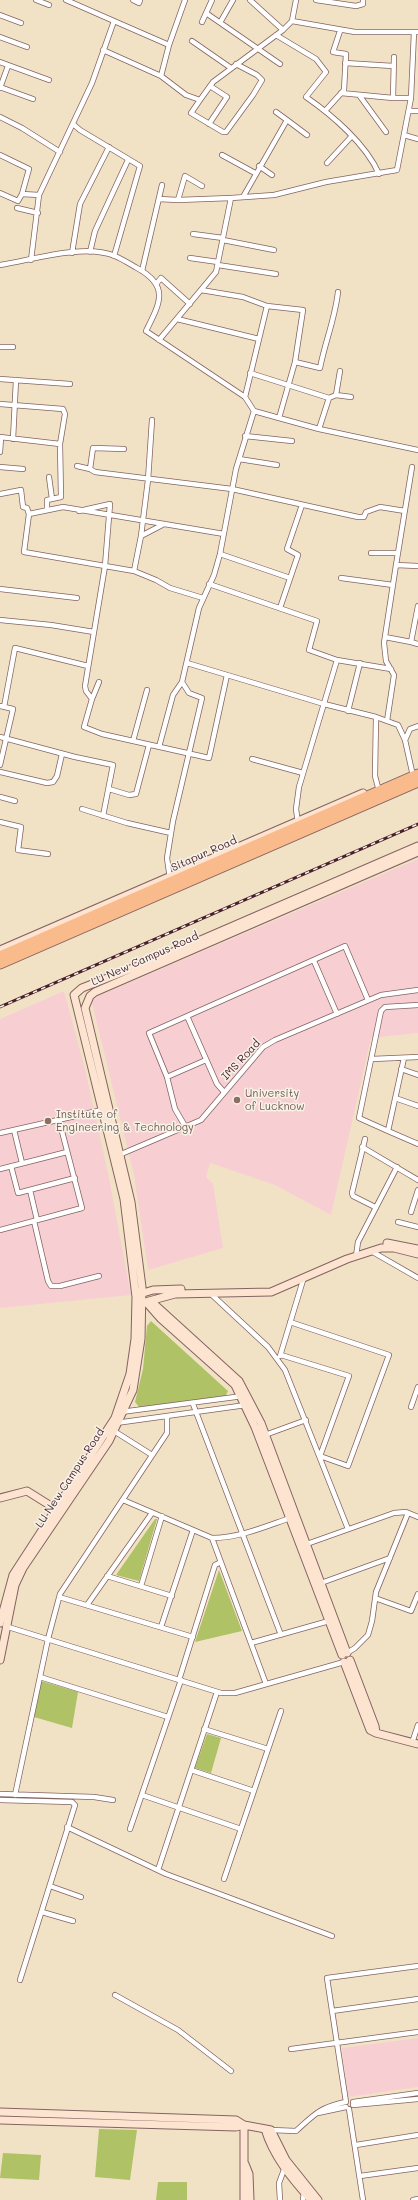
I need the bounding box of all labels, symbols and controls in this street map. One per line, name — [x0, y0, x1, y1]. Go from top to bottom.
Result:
street label: Sitapur Road — [169, 834, 239, 874]
street label: LU New Campus Road — [89, 929, 201, 989]
street label: IMS Road — [219, 1037, 263, 1083]
place label: University of Lucknow — [245, 1087, 305, 1113]
marker: University of Lucknow — [232, 1095, 242, 1105]
place label: Institute of Engineering & Technology — [56, 1108, 194, 1134]
marker: Institute of Engineering & Technology — [43, 1116, 53, 1126]
street label: LU New Campus Road — [33, 1426, 107, 1530]

